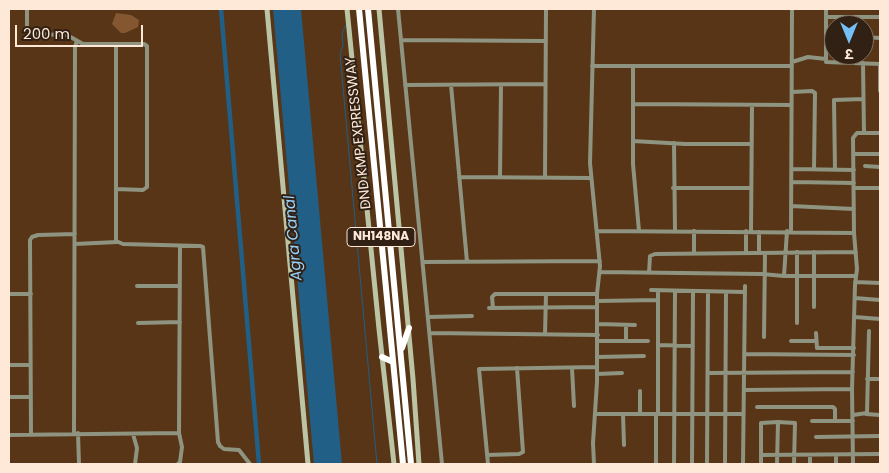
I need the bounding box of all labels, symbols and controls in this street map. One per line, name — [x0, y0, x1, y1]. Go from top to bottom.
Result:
scale bar — [18, 15, 145, 47]
north arrow — [824, 15, 874, 65]
text: 200 m — [23, 23, 70, 44]
text: उ — [845, 44, 853, 64]
street label: DND KMP EXPRESSWAY — [343, 56, 375, 210]
water label: Agra Canal — [281, 195, 307, 281]
road number: NH148NA — [347, 228, 415, 246]

